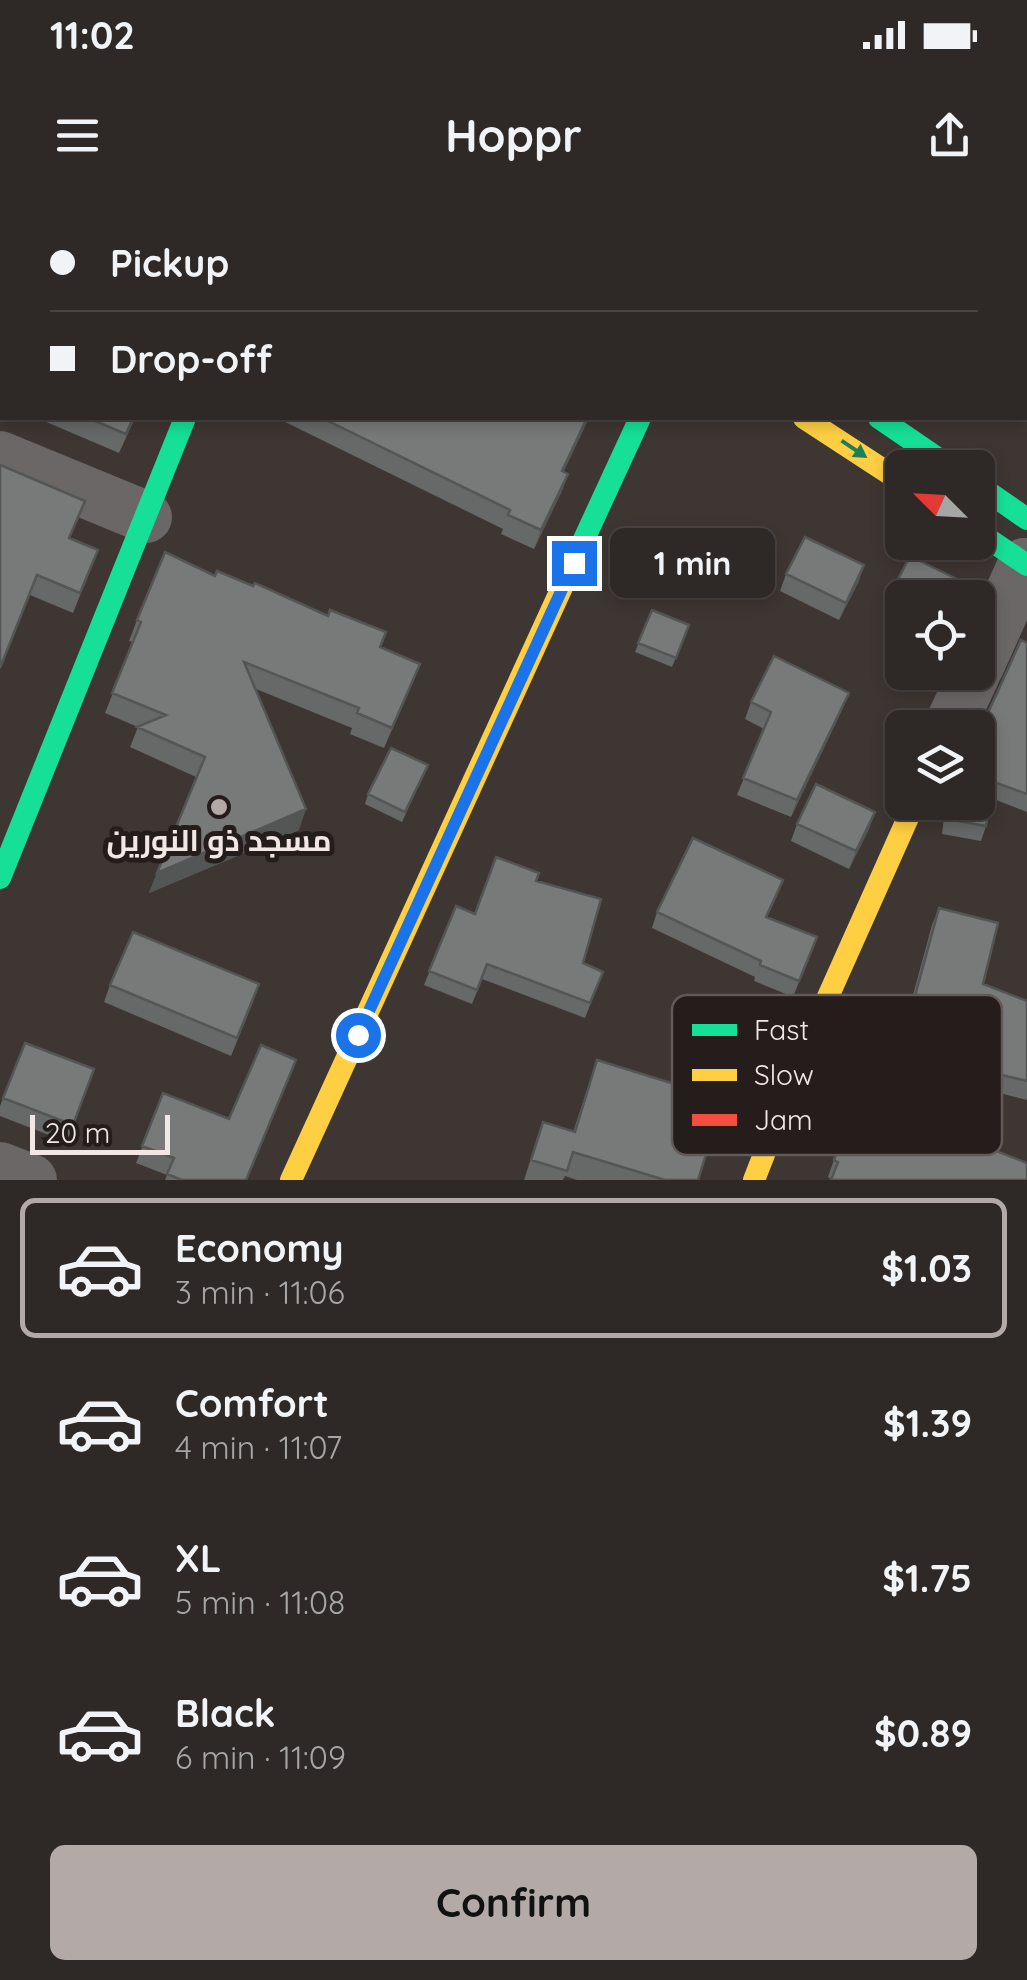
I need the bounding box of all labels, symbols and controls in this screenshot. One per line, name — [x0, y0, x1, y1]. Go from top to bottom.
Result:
text: 11:02 — [50, 11, 135, 59]
text: Hoppr — [445, 107, 582, 163]
icon: menu — [50, 108, 105, 163]
icon: share — [922, 108, 977, 163]
text: Pickup — [110, 239, 229, 287]
text: Drop-off — [110, 335, 272, 383]
one-way arrow — [840, 439, 867, 458]
north arrow — [885, 450, 995, 560]
map controls — [885, 450, 995, 820]
callout: 1 min — [609, 528, 774, 598]
route end — [552, 541, 597, 586]
text: 1 min — [654, 543, 731, 583]
button: locate — [885, 580, 995, 690]
button: layers — [885, 710, 995, 820]
marker: مسجد ذو النورين — [208, 796, 230, 818]
place label: مسجد ذو النورين — [106, 821, 332, 859]
legend — [672, 995, 1002, 1155]
text: Fast — [754, 1012, 809, 1047]
route start — [336, 1013, 381, 1058]
text: Slow — [754, 1057, 814, 1092]
text: Jam — [754, 1102, 813, 1137]
scale bar — [30, 1110, 170, 1154]
text: 20 m — [45, 1115, 110, 1150]
icon: car — [55, 1223, 145, 1313]
text: Economy — [175, 1224, 344, 1272]
text: $1.03 — [881, 1244, 972, 1292]
text: 3 min · 11:06 — [175, 1272, 345, 1312]
icon: car — [55, 1378, 145, 1468]
text: Comfort — [175, 1379, 329, 1427]
text: $1.39 — [883, 1399, 972, 1447]
text: 4 min · 11:07 — [175, 1427, 342, 1467]
icon: car — [55, 1533, 145, 1623]
text: XL — [175, 1534, 221, 1582]
text: $1.75 — [882, 1554, 972, 1602]
text: 5 min · 11:08 — [175, 1582, 345, 1622]
icon: car — [55, 1688, 145, 1778]
text: Black — [175, 1689, 275, 1737]
text: $0.89 — [874, 1709, 972, 1757]
text: 6 min · 11:09 — [175, 1737, 346, 1777]
button: Confirm — [50, 1845, 977, 1960]

